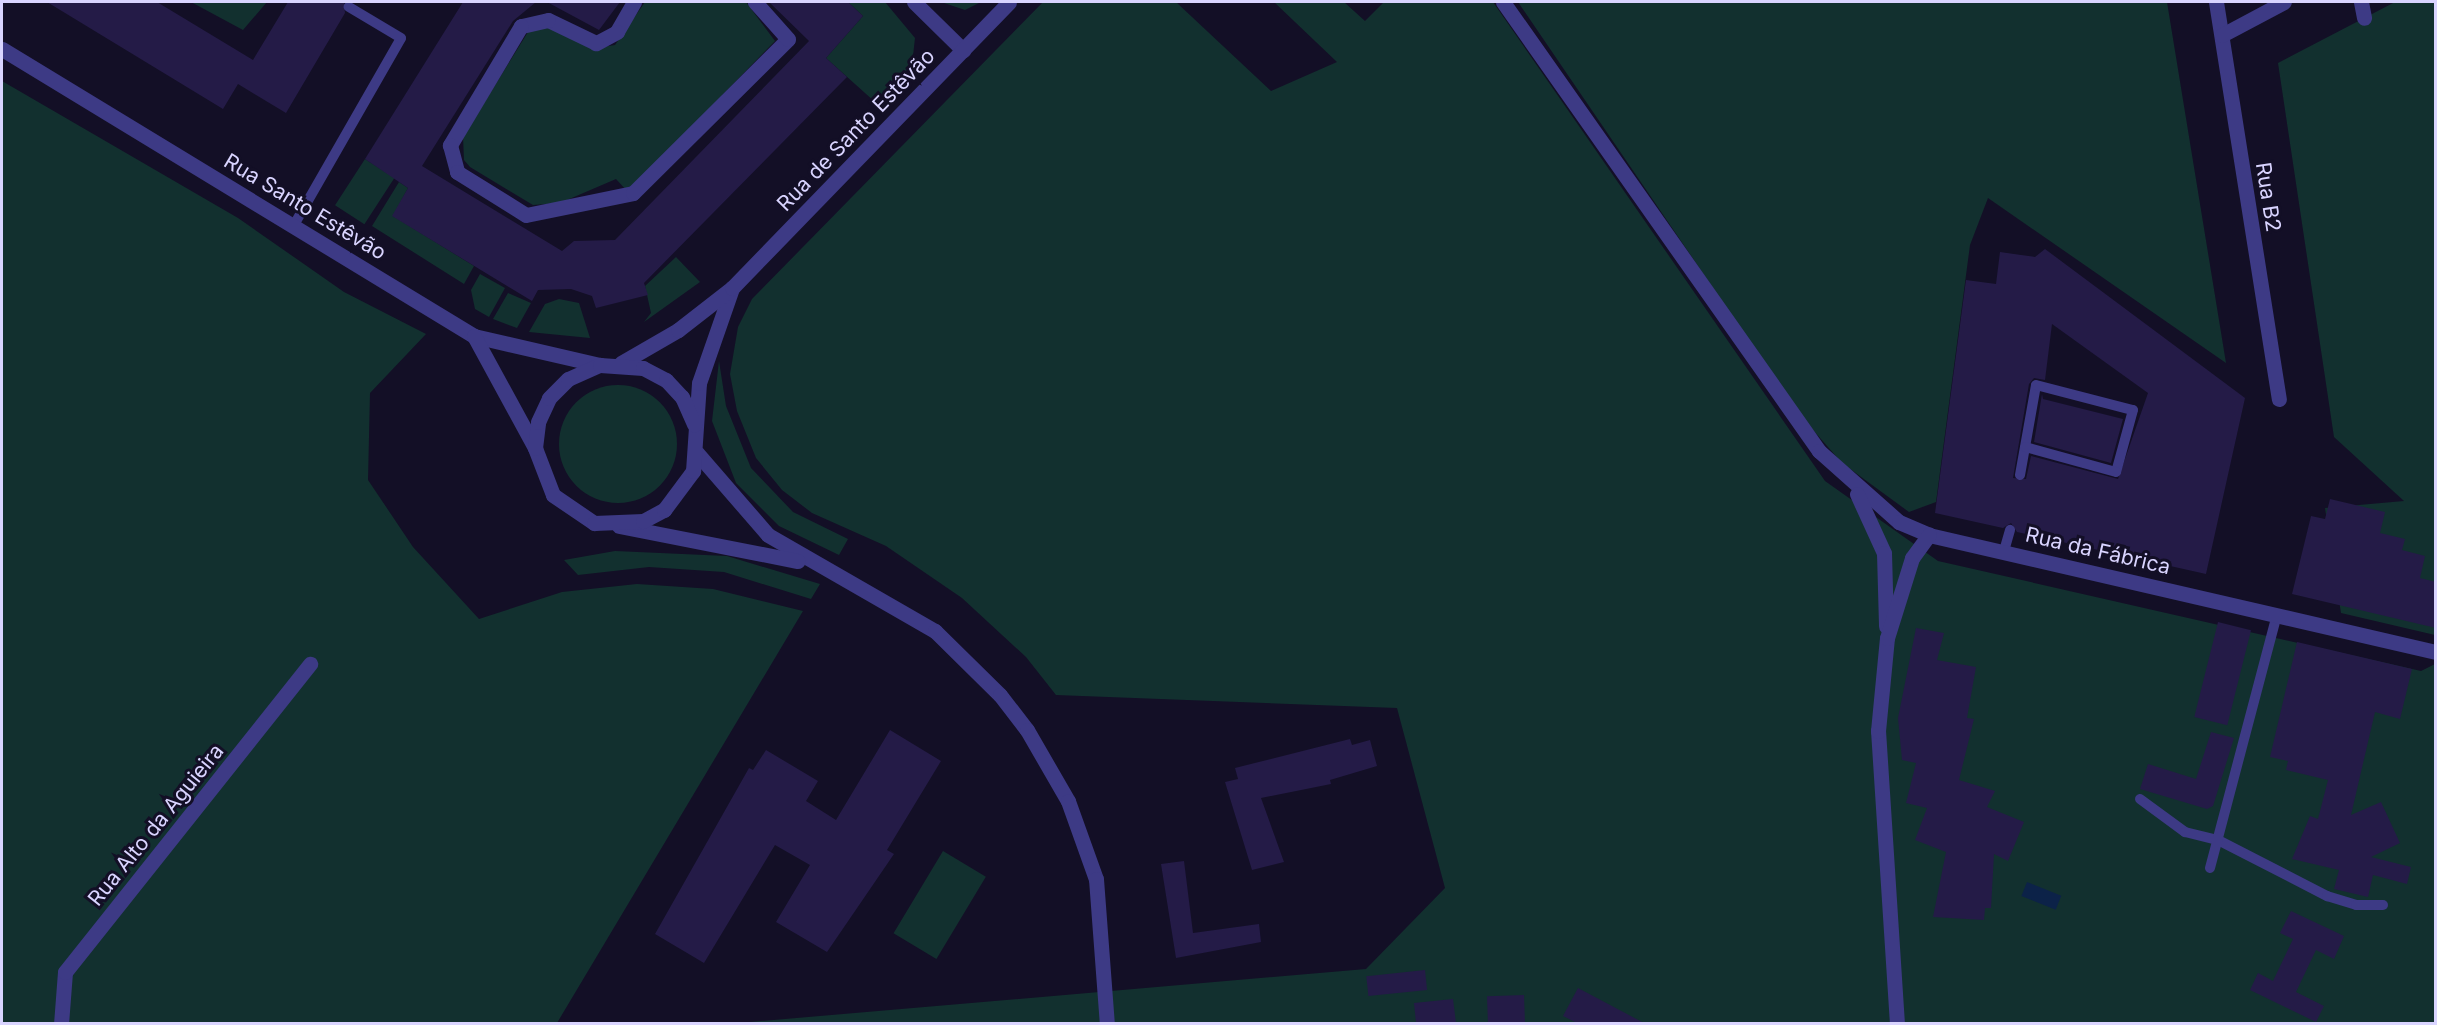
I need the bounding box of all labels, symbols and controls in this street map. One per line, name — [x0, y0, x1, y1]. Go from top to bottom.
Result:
street label: Rua de Santo Estêvão — [772, 44, 940, 216]
street label: Rua Santo Estêvão — [219, 149, 391, 265]
street label: Rua B2 — [2250, 160, 2286, 234]
street label: Rua da Fábrica — [2023, 522, 2173, 580]
street label: Rua Alto da Aguieira — [83, 739, 229, 911]

